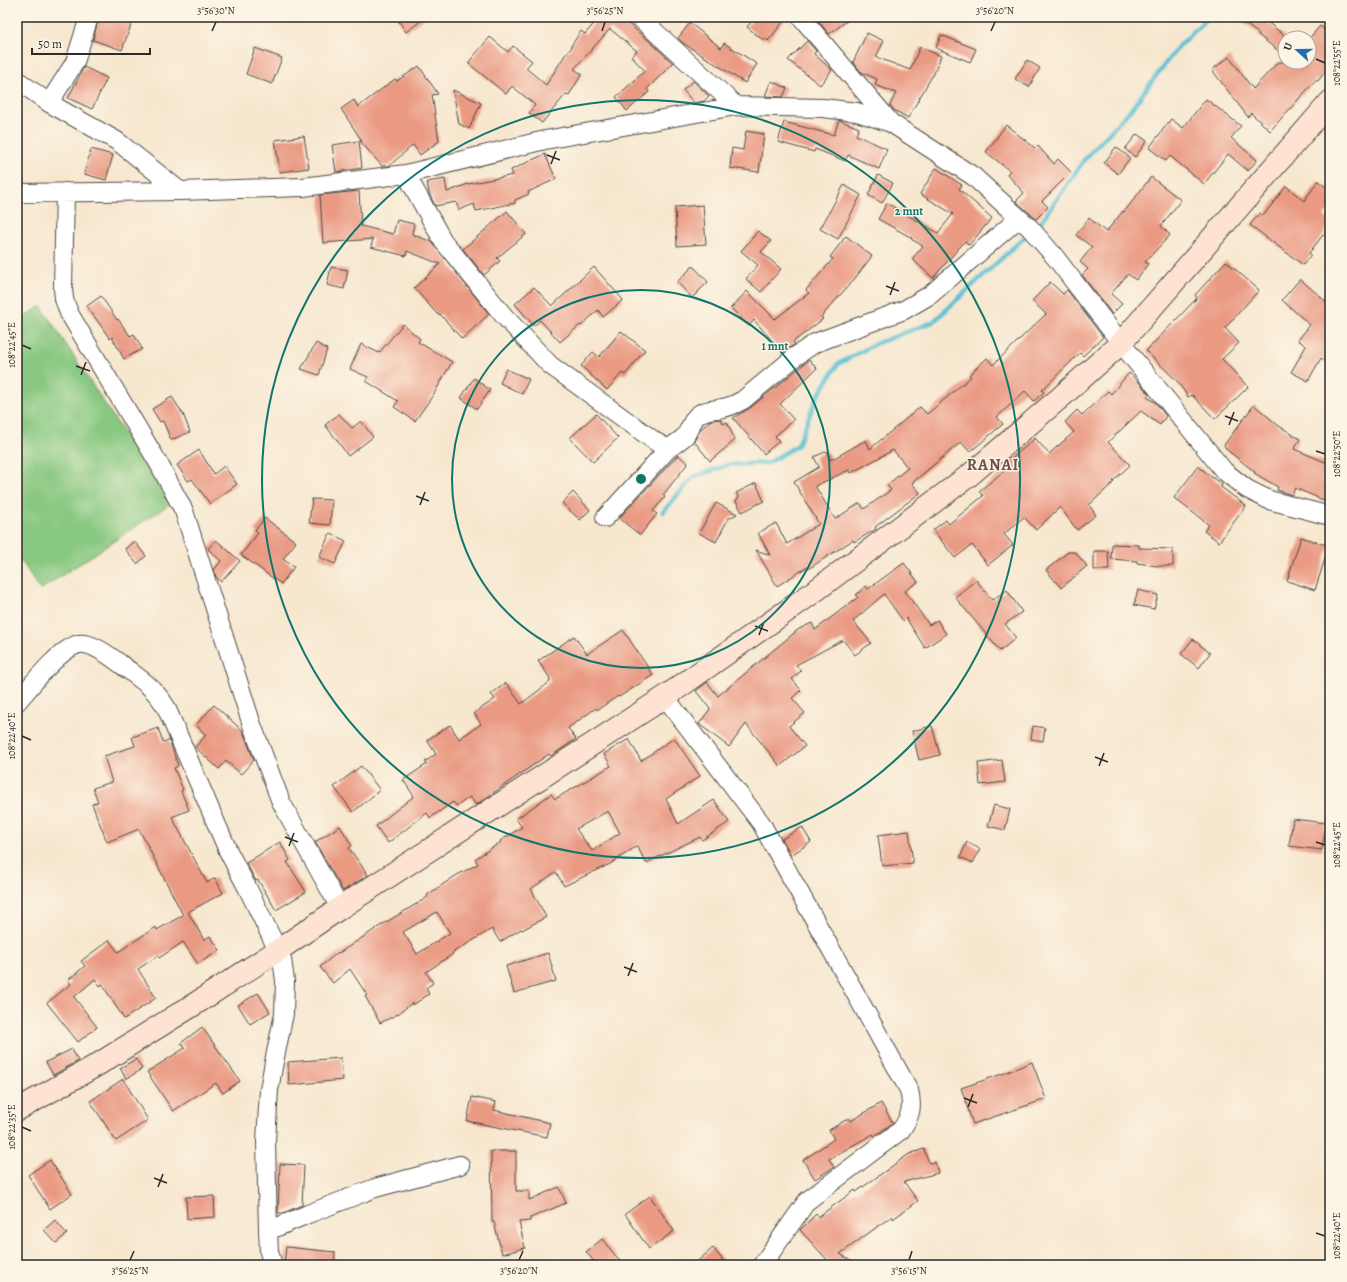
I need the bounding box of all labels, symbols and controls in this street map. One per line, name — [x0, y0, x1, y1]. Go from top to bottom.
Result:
text: 3°56'30"N — [197, 4, 235, 17]
text: 3°56'25"N — [586, 4, 624, 17]
text: 3°56'20"N — [976, 4, 1014, 17]
scale bar — [32, 30, 150, 56]
north arrow — [1277, 30, 1317, 70]
text: 50 m — [38, 36, 62, 52]
text: U — [1280, 40, 1297, 53]
text: 108°22'55"E — [1330, 40, 1343, 86]
text: 2 mnt — [895, 203, 923, 219]
text: 108°22'45"E — [5, 322, 18, 368]
text: 1 mnt — [761, 338, 789, 354]
text: 108°22'50"E — [1330, 431, 1343, 477]
district label: RANAI — [967, 454, 1019, 476]
centre of rings — [634, 472, 648, 486]
text: 108°22'40"E — [5, 713, 18, 759]
text: 108°22'45"E — [1330, 822, 1343, 868]
text: 108°22'35"E — [5, 1104, 18, 1150]
text: 108°22'40"E — [1330, 1213, 1343, 1259]
text: 3°56'25"N — [111, 1264, 149, 1277]
text: 3°56'20"N — [500, 1264, 538, 1277]
text: 3°56'15"N — [891, 1264, 927, 1277]

